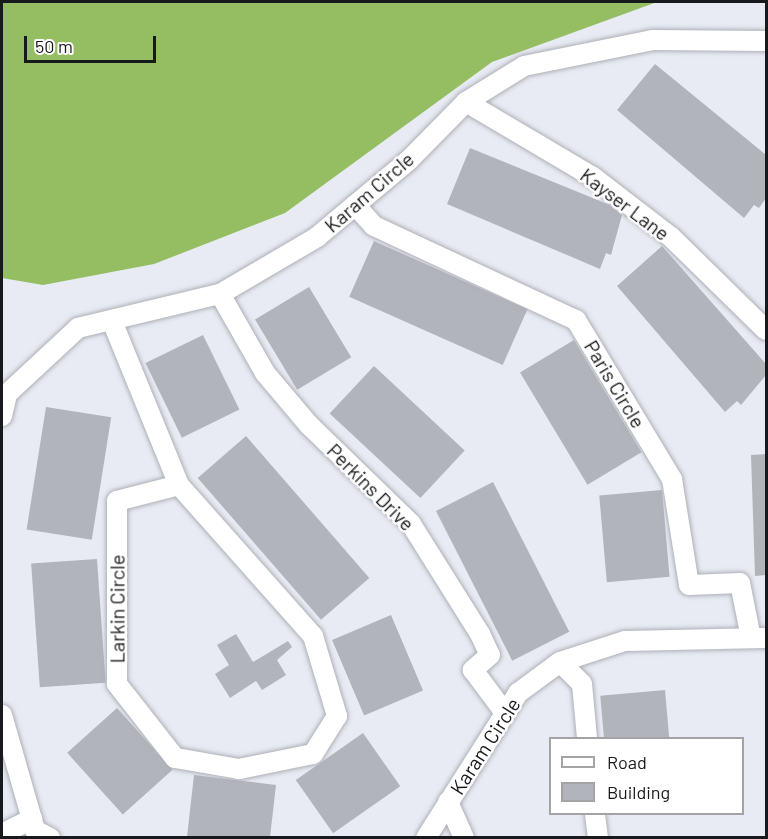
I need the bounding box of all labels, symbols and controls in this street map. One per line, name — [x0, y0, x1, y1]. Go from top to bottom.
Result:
scale bar — [27, 24, 159, 62]
text: 50 m — [35, 35, 73, 57]
street label: Karam Circle — [319, 147, 419, 237]
street label: Kayser Lane — [576, 163, 674, 245]
street label: Paris Circle — [579, 336, 651, 432]
street label: Perkins Drive — [322, 438, 420, 536]
street label: Larkin Circle — [105, 555, 129, 663]
street label: Karam Circle — [445, 693, 525, 799]
legend — [549, 737, 744, 815]
text: Road — [607, 751, 647, 773]
text: Building — [607, 781, 670, 803]

